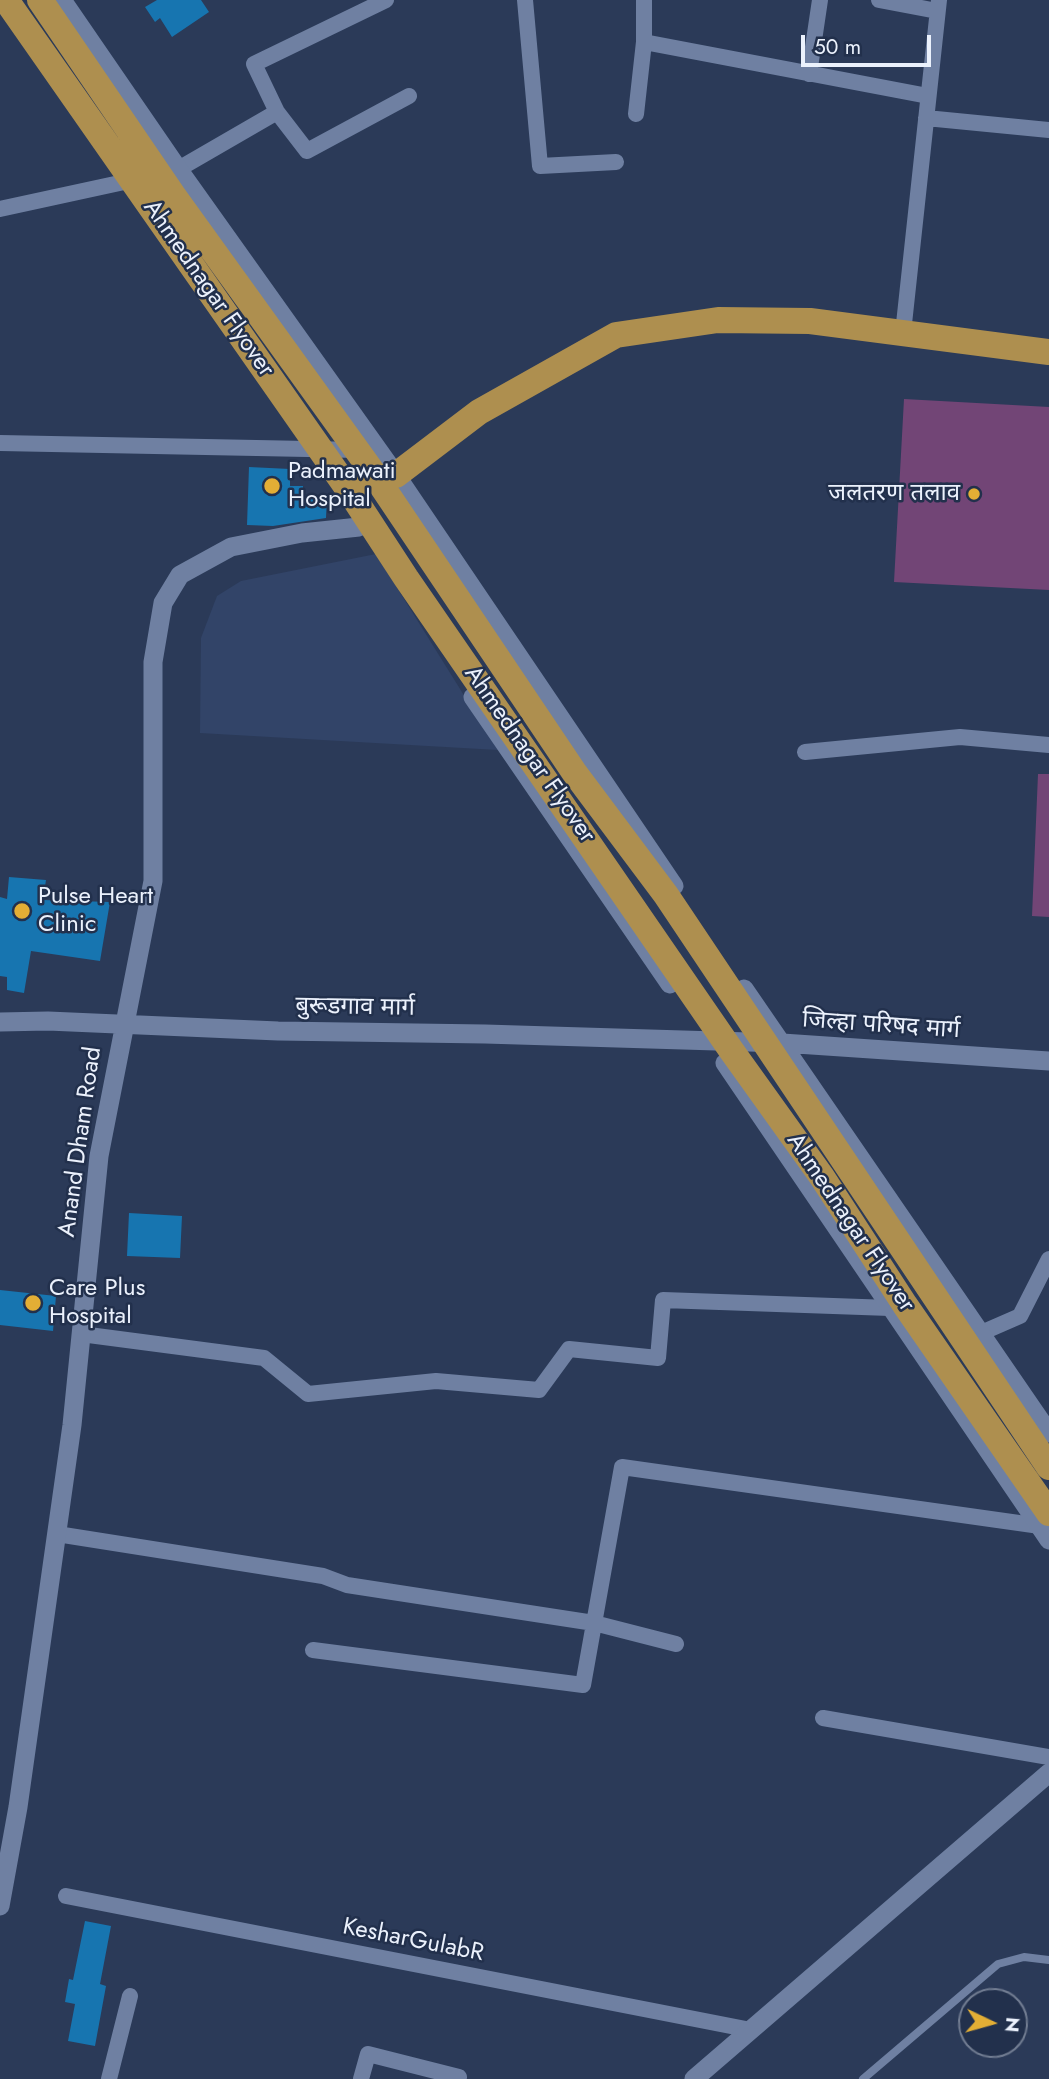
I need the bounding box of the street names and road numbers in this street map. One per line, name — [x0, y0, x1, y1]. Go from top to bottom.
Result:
street label: Ahmednagar Flyover — [136, 195, 280, 383]
street label: Ahmednagar Flyover — [457, 661, 601, 849]
street label: बुरूडगाव मार्ग — [295, 993, 415, 1023]
street label: जिल्हा परिषद मार्ग — [801, 1006, 961, 1046]
street label: Anand Dham Road — [53, 1045, 109, 1239]
street label: Ahmednagar Flyover — [780, 1128, 920, 1318]
street label: KesharGulabR — [340, 1913, 486, 1969]

